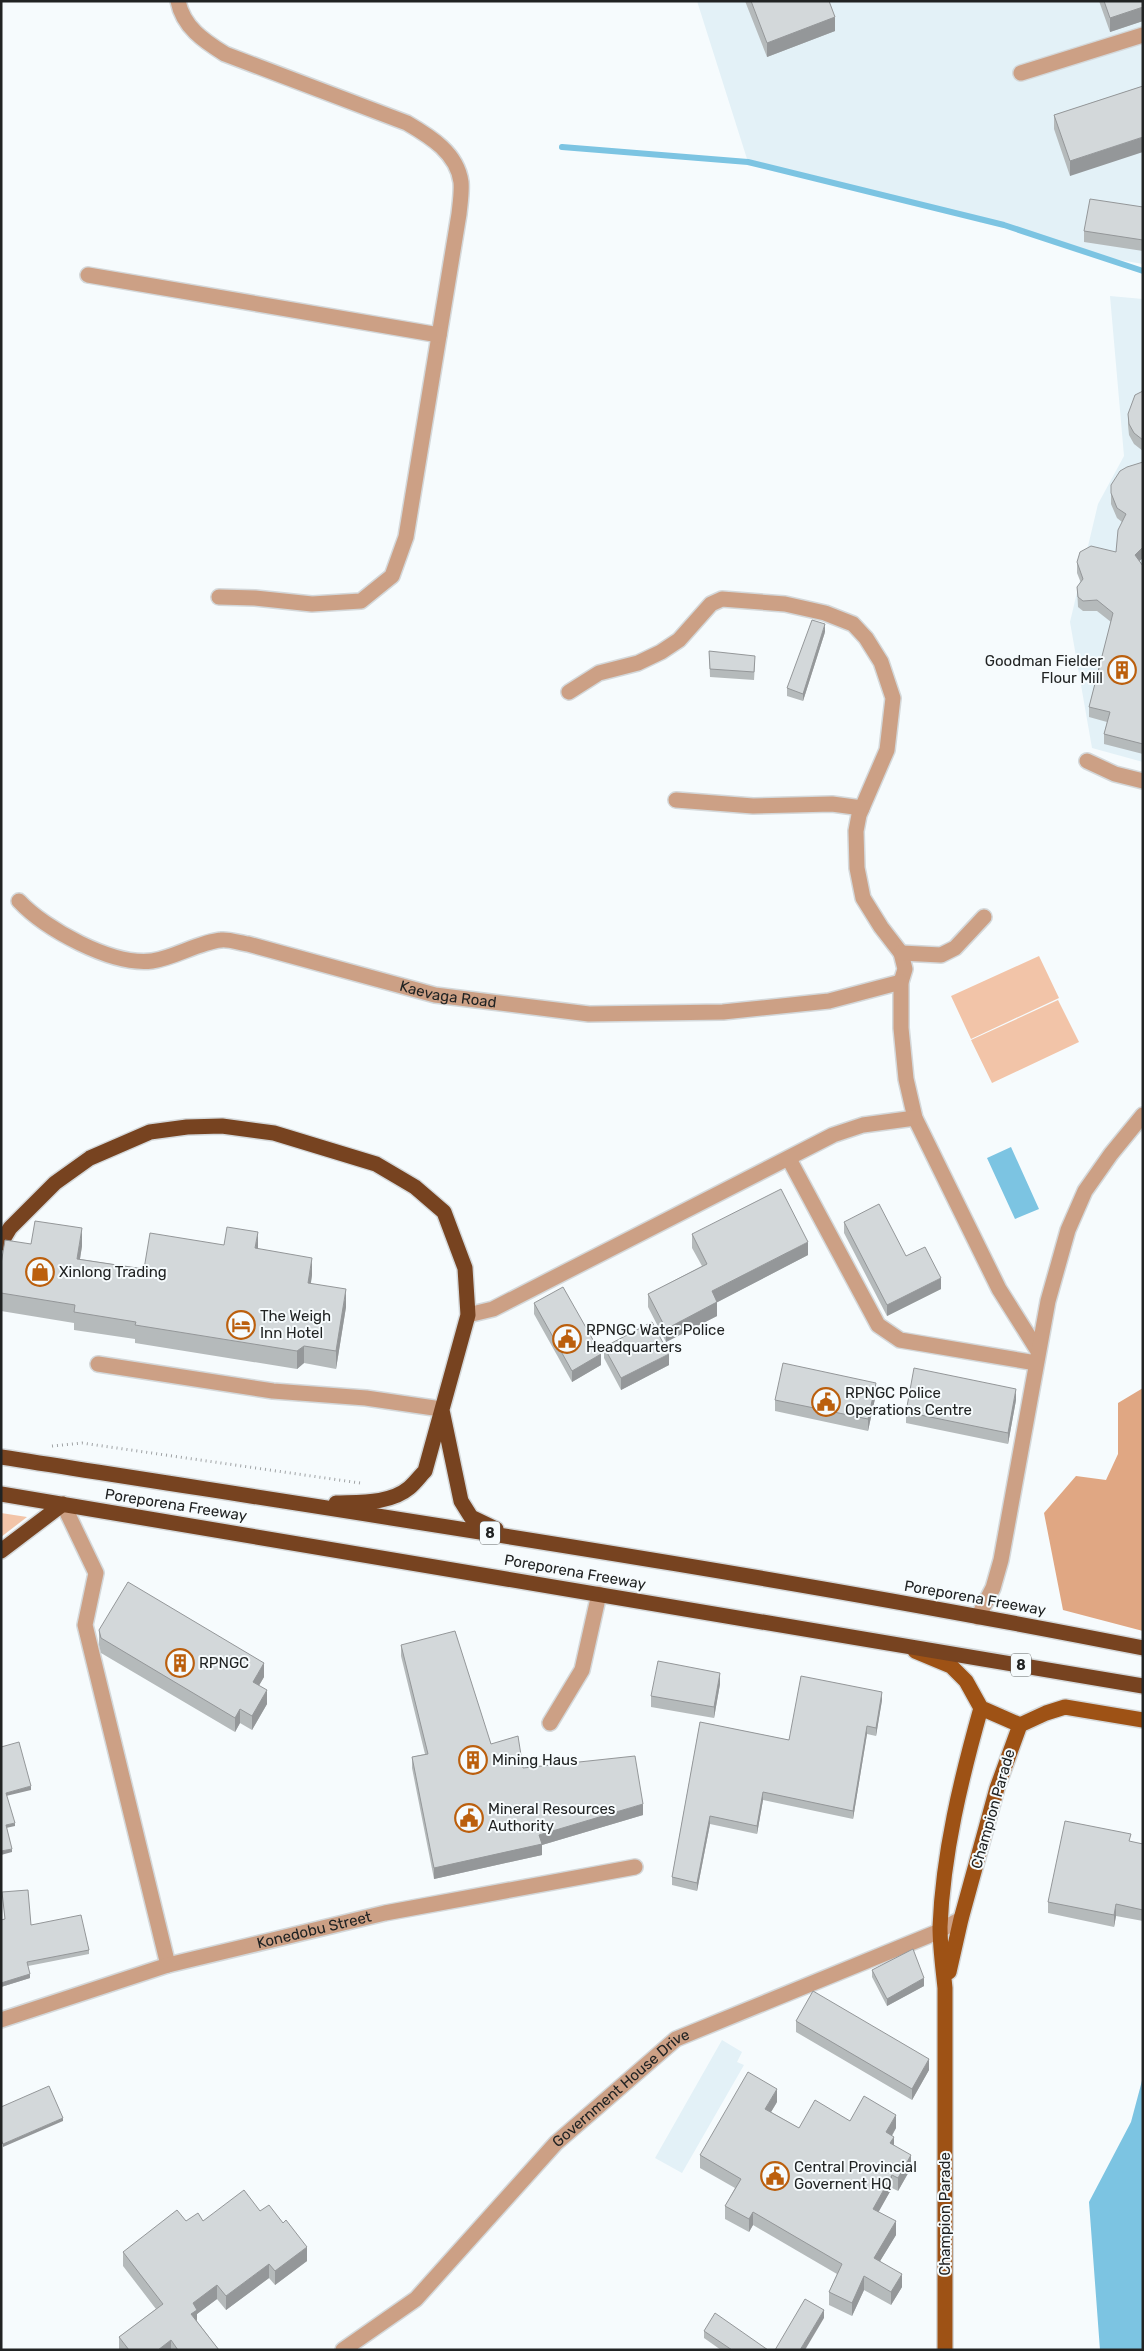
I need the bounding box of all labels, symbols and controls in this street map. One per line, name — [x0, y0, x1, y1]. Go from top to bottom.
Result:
place label: Goodman Fielder Flour Mill — [985, 652, 1103, 687]
building icon: Goodman Fielder Flour Mill — [1107, 655, 1137, 685]
street label: Kaevaga Road — [398, 977, 498, 1012]
shop icon: Xinlong Trading — [25, 1257, 55, 1287]
place label: Xinlong Trading — [59, 1263, 167, 1281]
place label: The Weigh Inn Hotel — [260, 1307, 331, 1342]
hotel icon: The Weigh Inn Hotel — [226, 1310, 256, 1340]
place label: RPNGC Water Police Headquarters — [586, 1321, 725, 1356]
public building icon: RPNGC Water Police Headquarters — [552, 1324, 582, 1354]
place label: RPNGC Police Operations Centre — [845, 1384, 972, 1419]
public building icon: RPNGC Police Operations Centre — [811, 1387, 841, 1417]
street label: Poreporena Freeway — [104, 1485, 248, 1525]
road number: 8 — [480, 1522, 500, 1545]
street label: Poreporena Freeway — [503, 1551, 647, 1593]
street label: Poreporena Freeway — [903, 1577, 1047, 1619]
building icon: RPNGC — [165, 1648, 195, 1678]
place label: RPNGC — [199, 1654, 249, 1672]
road number: 8 — [1011, 1654, 1031, 1676]
building icon: Mining Haus — [458, 1745, 488, 1775]
street label: Champion Parade — [967, 1747, 1019, 1871]
place label: Mining Haus — [492, 1751, 578, 1769]
place label: Mineral Resources Authority — [488, 1800, 616, 1835]
public building icon: Mineral Resources Authority — [454, 1803, 484, 1833]
street label: Konedobu Street — [255, 1908, 373, 1952]
street label: Government House Drive — [549, 2025, 692, 2151]
street label: Champion Parade — [936, 2152, 954, 2276]
place label: Central Provincial Governent HQ — [794, 2158, 917, 2193]
public building icon: Central Provincial Governent HQ — [760, 2161, 790, 2191]

